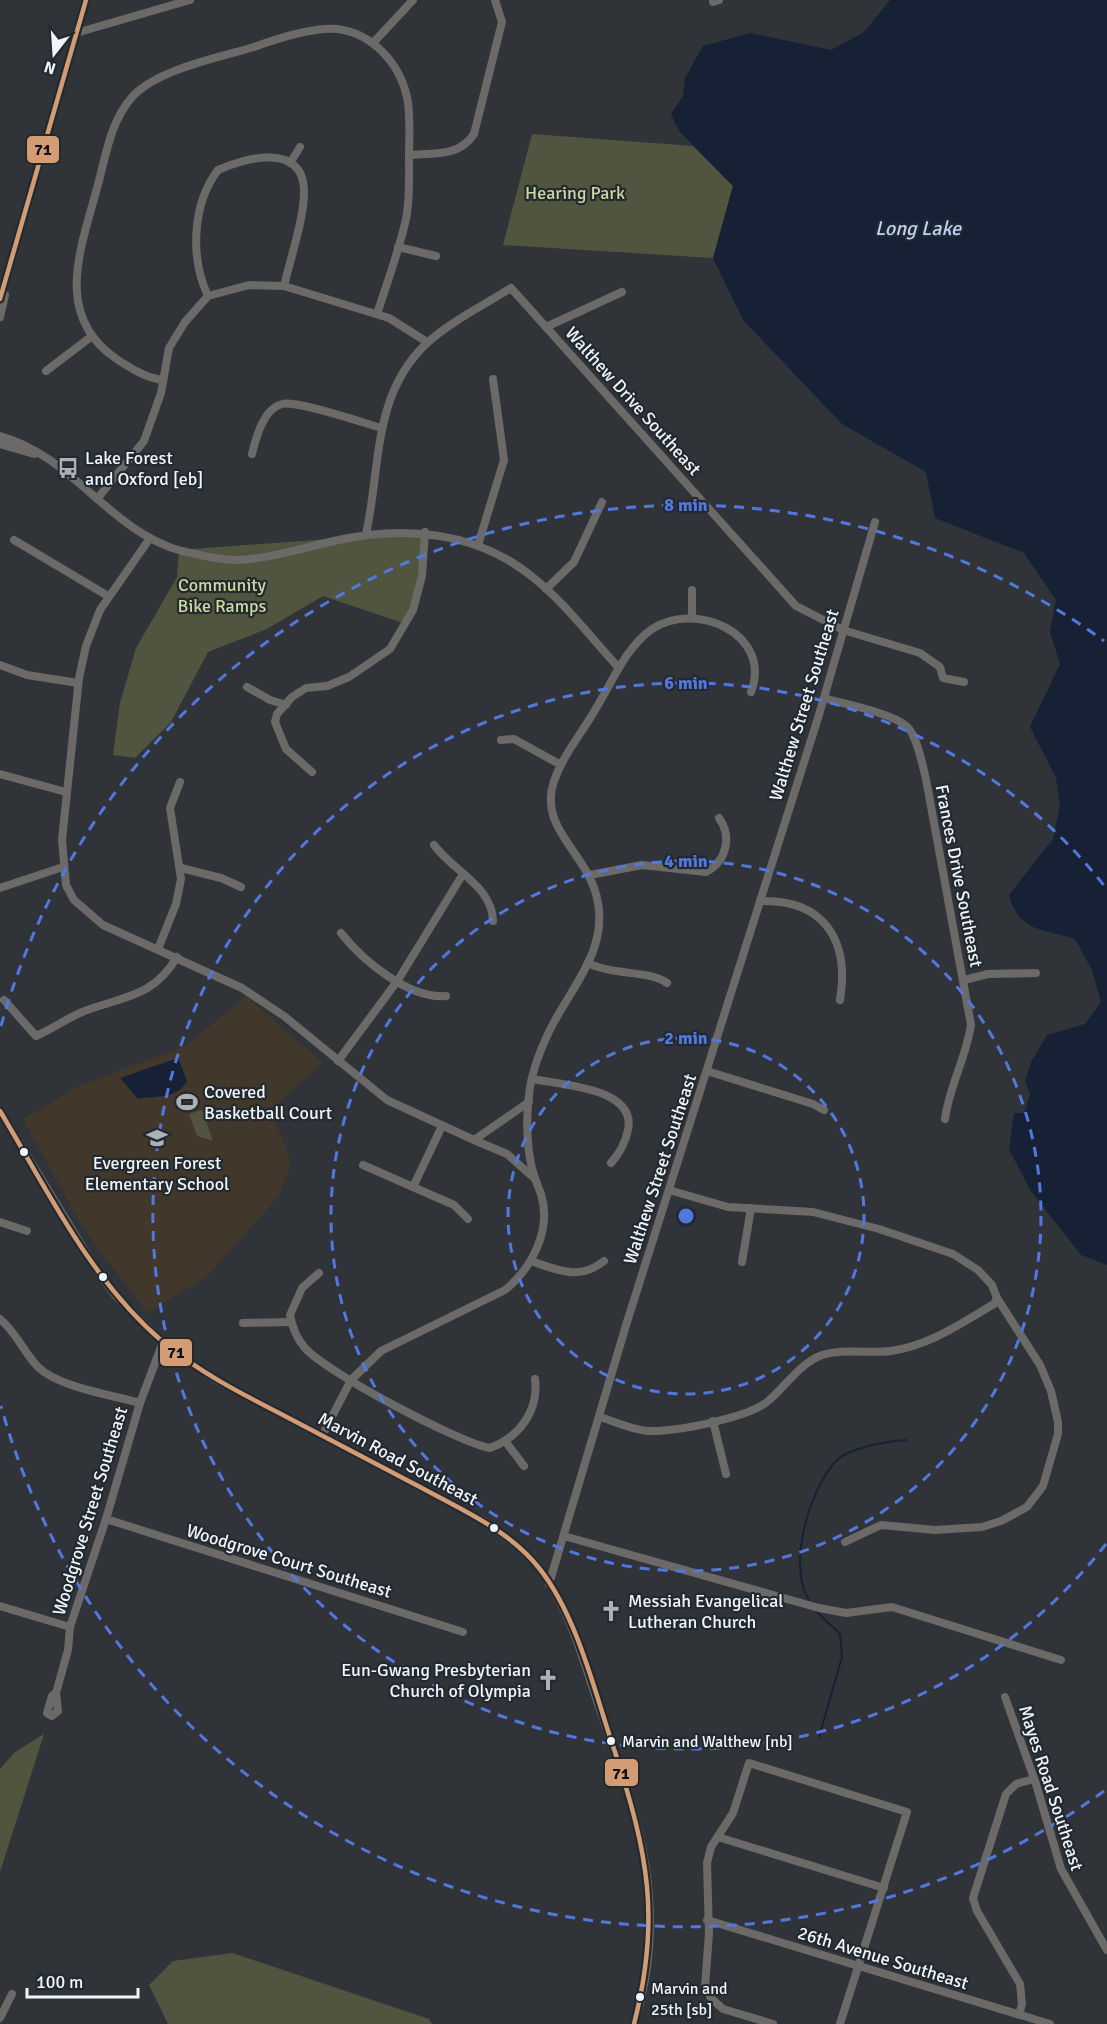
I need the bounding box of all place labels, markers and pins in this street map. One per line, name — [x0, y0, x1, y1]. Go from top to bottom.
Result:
place label: Lake Forest and Oxford [eb] — [85, 447, 204, 490]
bus stop icon: Lake Forest and Oxford [eb] — [56, 456, 80, 480]
place label: Covered Basketball Court — [204, 1081, 332, 1124]
sports icon: Covered Basketball Court — [175, 1090, 199, 1114]
school or university icon: Evergreen Forest Elementary School — [145, 1126, 169, 1150]
unlabelled marker — [18, 1146, 30, 1158]
place label: Evergreen Forest Elementary School — [85, 1152, 229, 1195]
centre of rings — [676, 1206, 696, 1226]
unlabelled marker — [97, 1271, 109, 1283]
unlabelled marker — [488, 1522, 500, 1534]
place label: Messiah Evangelical Lutheran Church — [628, 1590, 784, 1633]
church icon: Messiah Evangelical Lutheran Church — [599, 1599, 623, 1623]
place label: Eun-Gwang Presbyterian Church of Olympia — [341, 1659, 531, 1702]
church icon: Eun-Gwang Presbyterian Church of Olympia — [536, 1668, 560, 1692]
place label: Marvin and Walthew [nb] — [622, 1732, 793, 1752]
marker: Marvin and Walthew [nb] — [605, 1735, 617, 1747]
place label: Marvin and 25th [sb] — [651, 1979, 727, 2020]
marker: Marvin and 25th [sb] — [634, 1991, 646, 2003]

